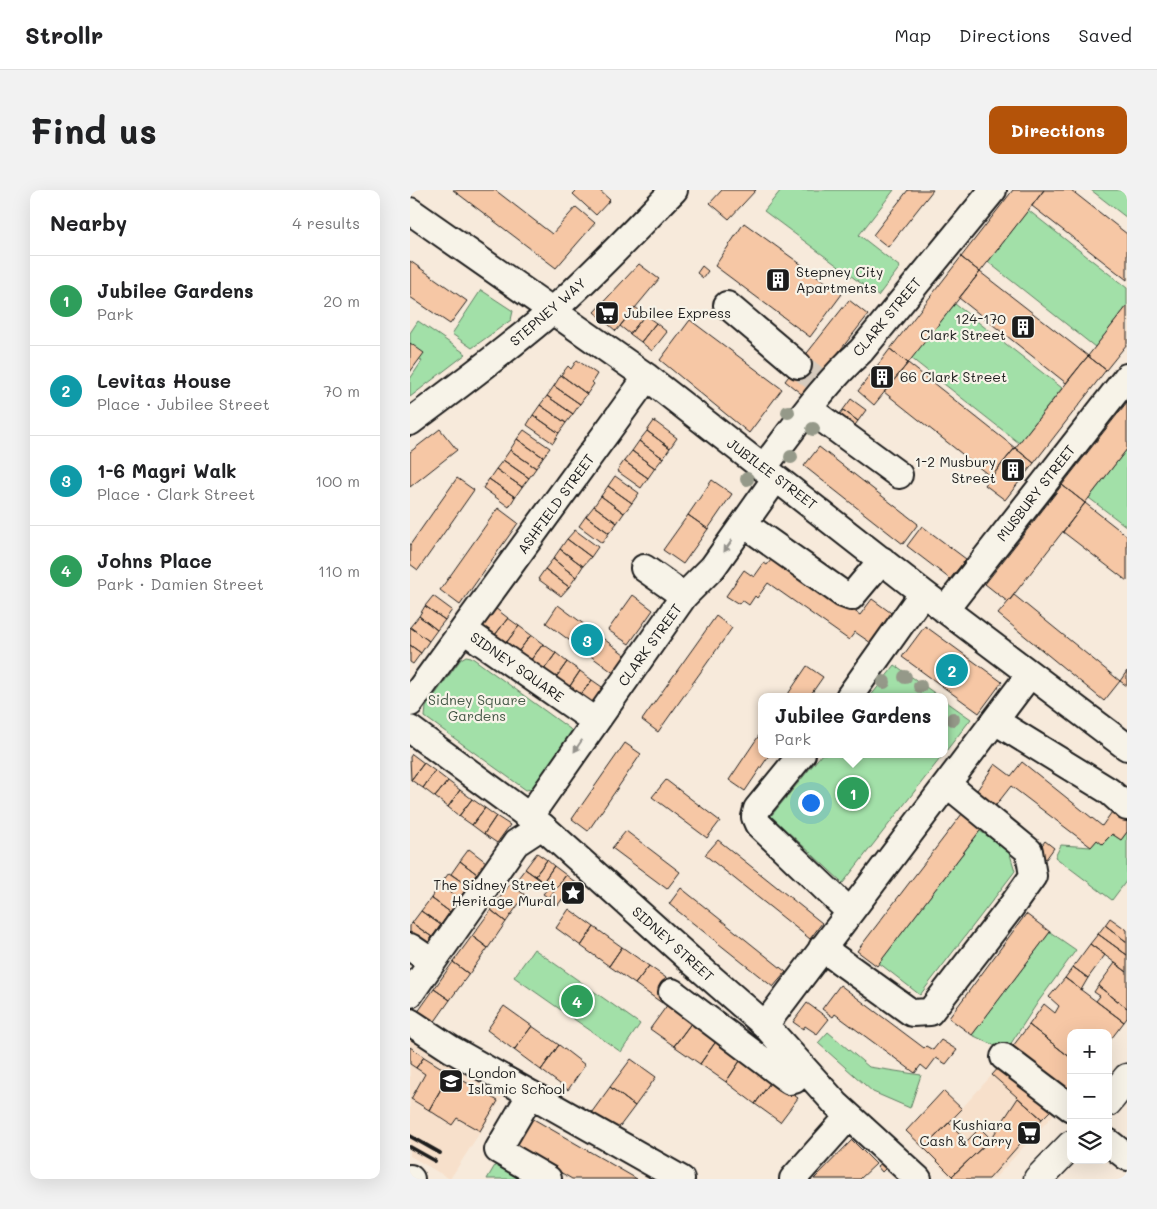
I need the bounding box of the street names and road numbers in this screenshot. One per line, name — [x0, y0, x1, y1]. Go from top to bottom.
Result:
street label: STEPNEY WAY — [505, 273, 590, 350]
street label: CLARK STREET — [848, 273, 925, 360]
street label: JUBILEE STREET — [723, 433, 821, 514]
street label: MUSBURY STREET — [992, 440, 1079, 545]
street label: ASHFIELD STREET — [513, 450, 599, 558]
street label: CLARK STREET — [613, 600, 686, 690]
street label: SIDNEY SQUARE — [467, 627, 568, 706]
street label: SIDNEY STREET — [628, 902, 719, 986]

